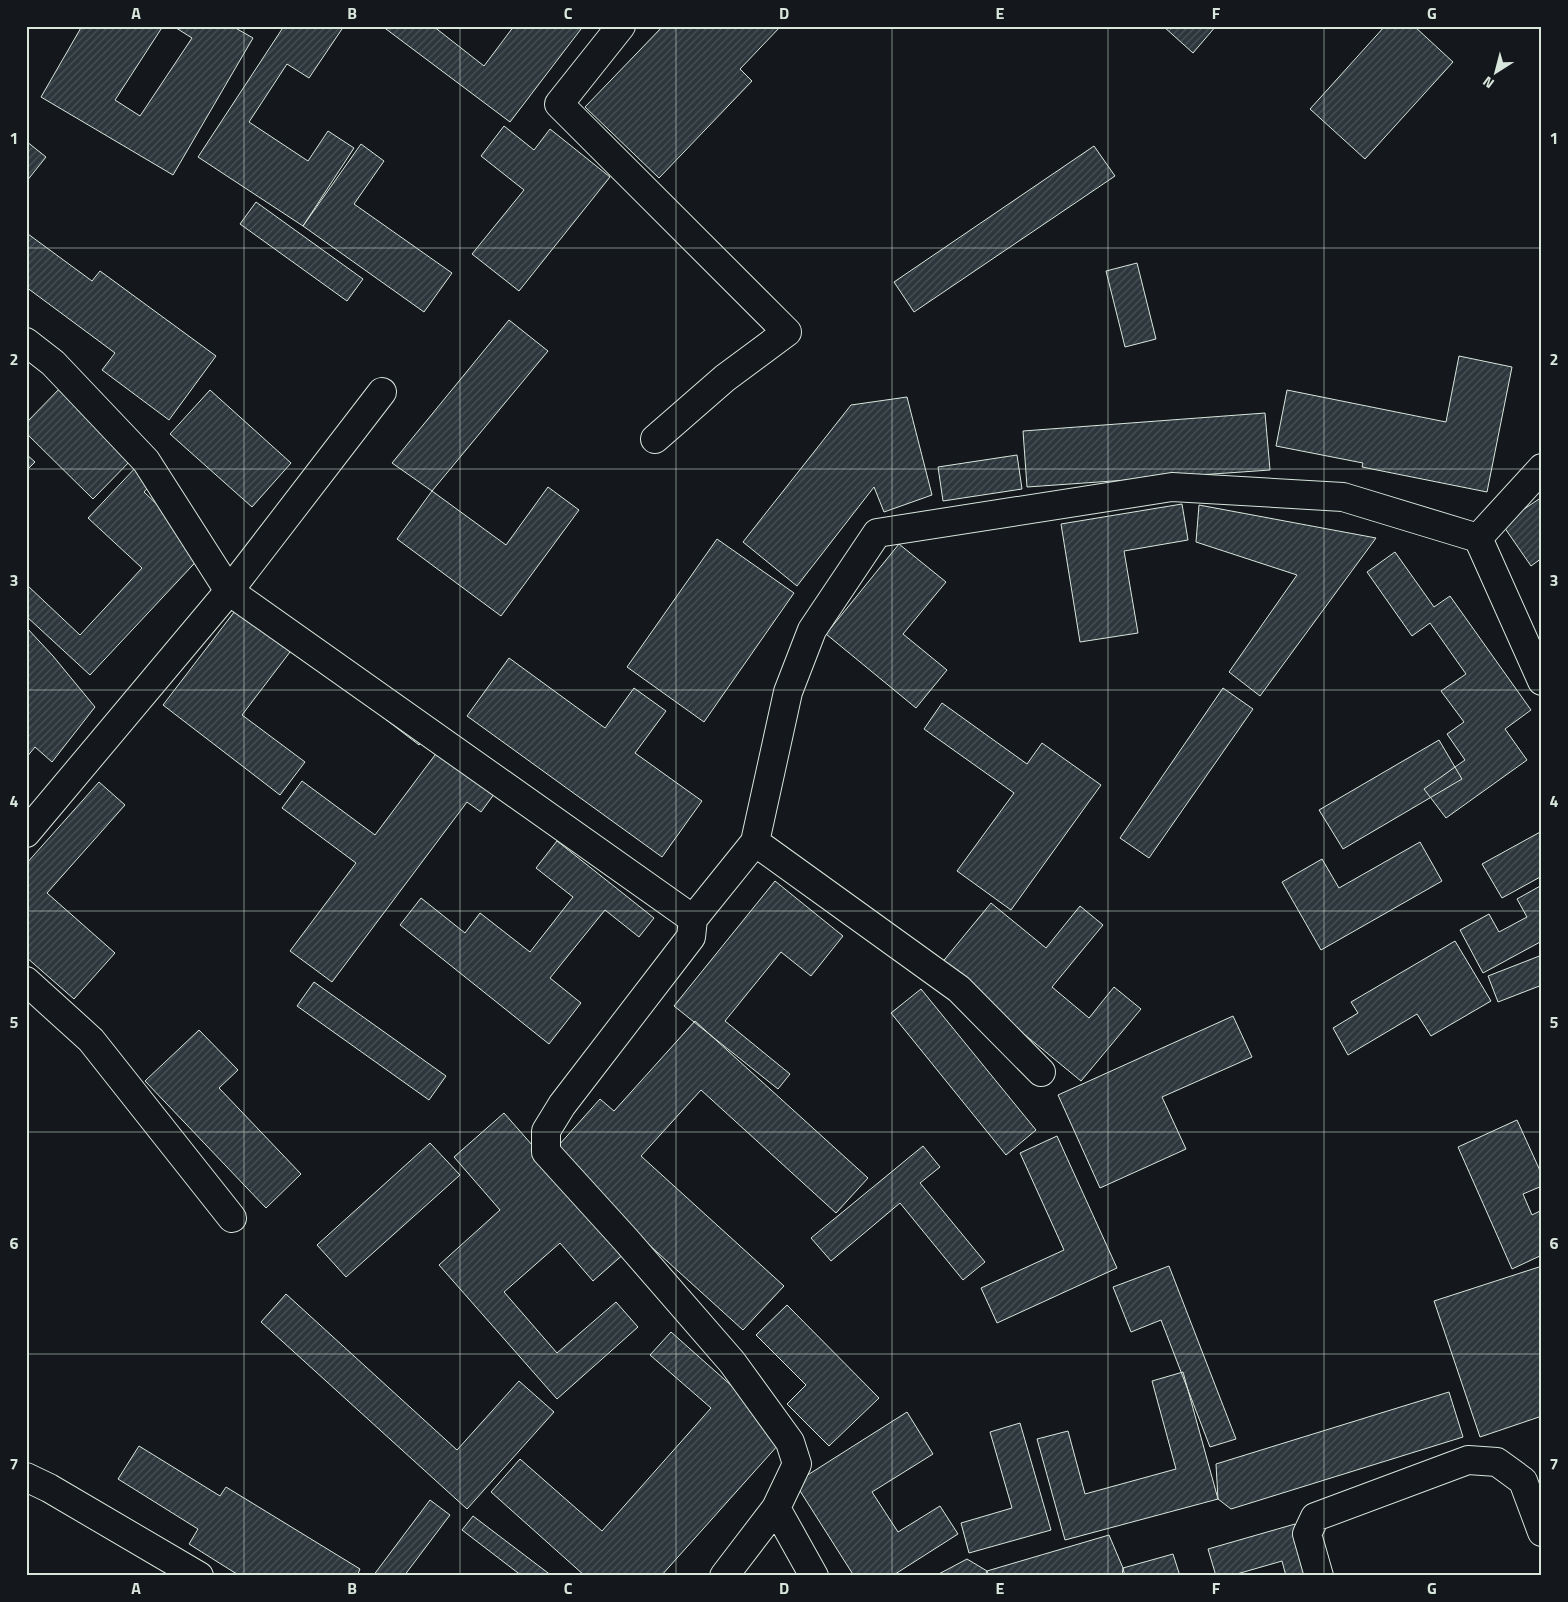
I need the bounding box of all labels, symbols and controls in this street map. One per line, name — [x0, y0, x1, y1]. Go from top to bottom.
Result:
text: A — [131, 1, 141, 25]
text: B — [347, 1, 357, 25]
text: C — [564, 1, 573, 25]
text: D — [779, 1, 789, 25]
text: E — [996, 1, 1005, 25]
text: F — [1212, 1, 1221, 25]
text: G — [1427, 1, 1437, 25]
north arrow — [1470, 48, 1520, 98]
text: N — [1478, 72, 1498, 94]
text: 1 — [10, 126, 18, 150]
text: 1 — [1550, 126, 1558, 150]
text: 2 — [10, 347, 18, 371]
text: 2 — [1550, 347, 1558, 371]
text: 3 — [10, 568, 18, 592]
text: 3 — [1550, 568, 1558, 592]
text: 4 — [10, 789, 19, 813]
text: 4 — [1550, 789, 1559, 813]
text: 5 — [10, 1010, 19, 1034]
text: 5 — [1550, 1010, 1559, 1034]
text: 6 — [10, 1231, 19, 1255]
text: 6 — [1550, 1231, 1559, 1255]
text: 7 — [10, 1452, 18, 1476]
text: 7 — [1550, 1452, 1558, 1476]
text: A — [131, 1576, 141, 1600]
text: B — [347, 1576, 357, 1600]
text: C — [564, 1576, 573, 1600]
text: D — [779, 1576, 789, 1600]
text: E — [996, 1576, 1005, 1600]
text: F — [1212, 1576, 1221, 1600]
text: G — [1427, 1576, 1437, 1600]

